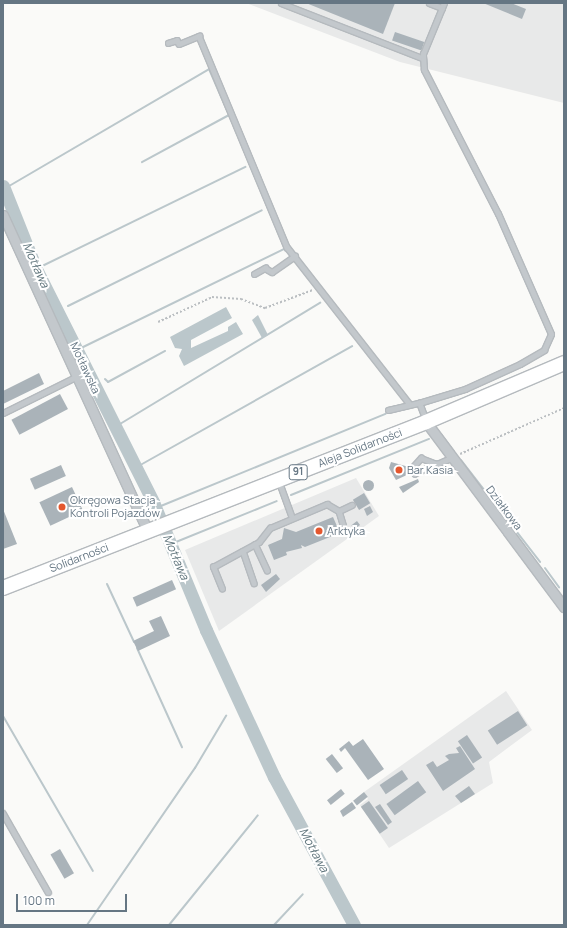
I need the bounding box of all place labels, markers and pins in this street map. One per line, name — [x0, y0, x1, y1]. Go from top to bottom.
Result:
place label: Bar Kasia — [407, 463, 453, 477]
marker: Bar Kasia — [394, 465, 404, 475]
place label: Okręgowa Stacja Kontroli Pojazdów — [70, 494, 160, 520]
marker: Okręgowa Stacja Kontroli Pojazdów — [57, 502, 67, 512]
place label: Arktyka — [327, 524, 365, 538]
marker: Arktyka — [314, 526, 324, 536]

